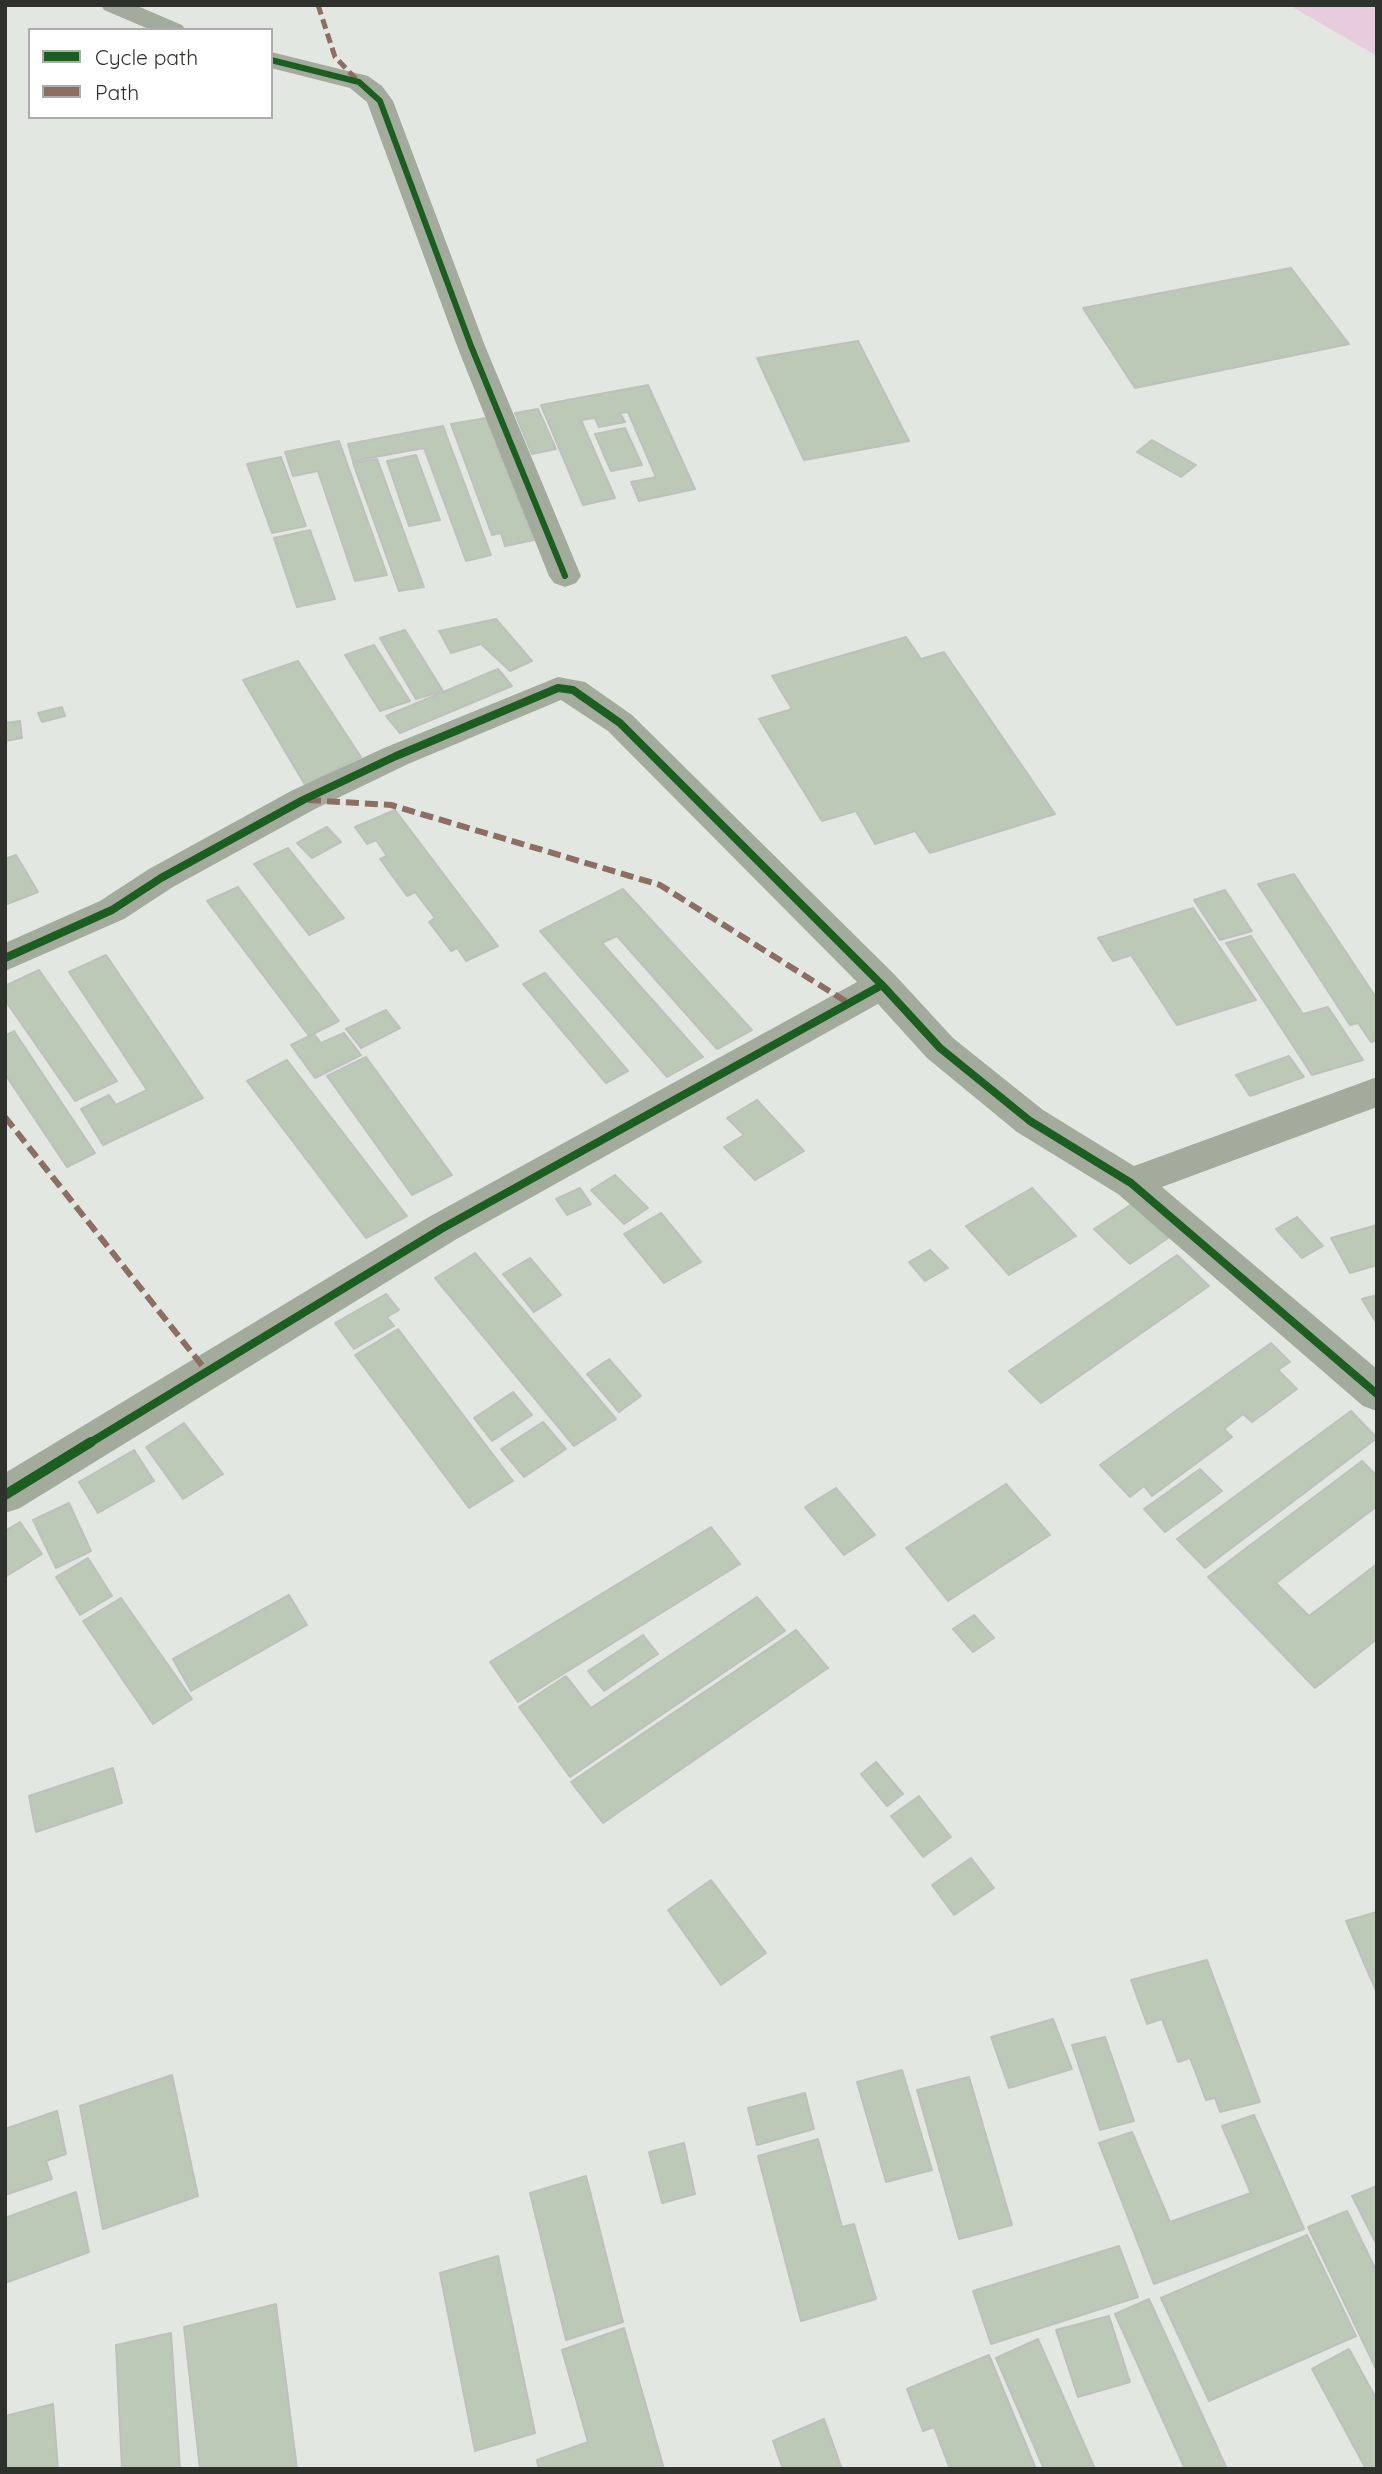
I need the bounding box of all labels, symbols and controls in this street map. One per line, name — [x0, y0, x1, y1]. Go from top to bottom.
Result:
legend — [28, 28, 273, 119]
text: Cycle path — [95, 44, 198, 70]
text: Path — [95, 79, 139, 105]

